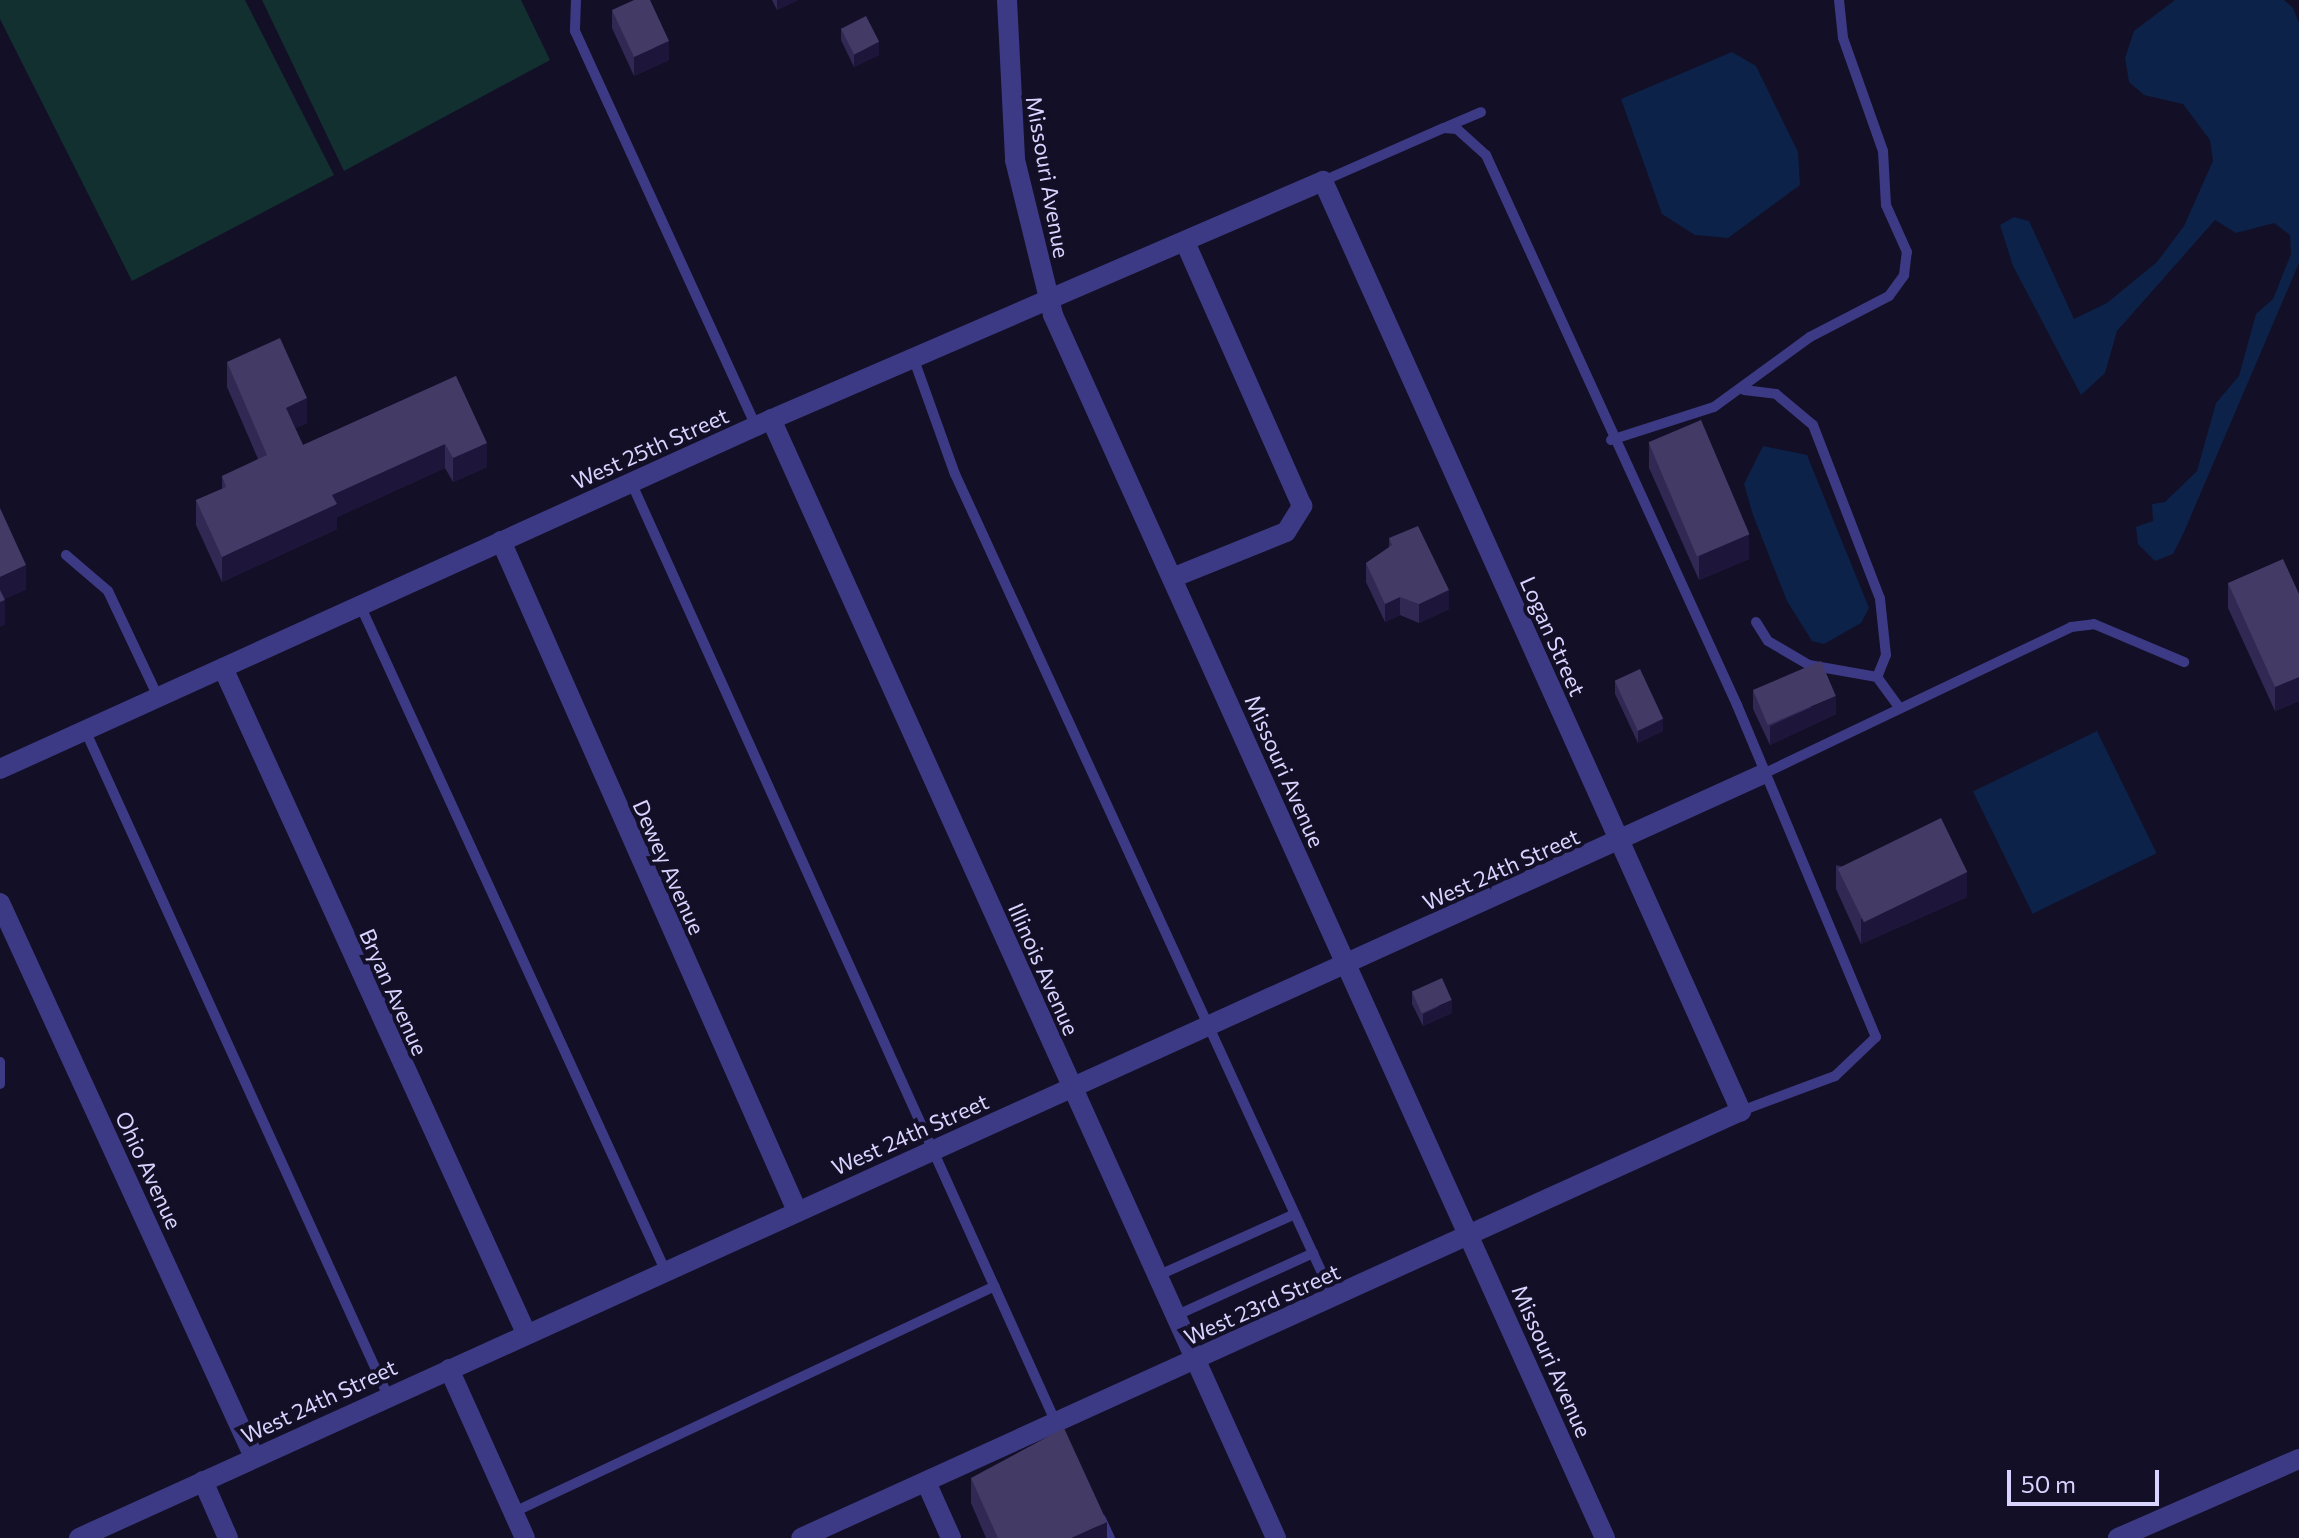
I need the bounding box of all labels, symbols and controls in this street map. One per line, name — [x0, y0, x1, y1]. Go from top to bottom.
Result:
street label: Missouri Avenue — [1021, 94, 1075, 260]
street label: West 25th Street — [568, 402, 732, 494]
street label: Logan Street — [1515, 572, 1591, 700]
street label: Missouri Avenue — [1240, 691, 1330, 851]
street label: Dewey Avenue — [627, 795, 711, 939]
street label: West 24th Street — [1419, 823, 1583, 915]
street label: Illinois Avenue — [1003, 899, 1085, 1039]
street label: Bryan Avenue — [354, 925, 434, 1059]
street label: West 24th Street — [828, 1088, 992, 1180]
street label: Ohio Avenue — [110, 1107, 188, 1233]
street label: West 23rd Street — [1180, 1258, 1344, 1350]
street label: Missouri Avenue — [1507, 1281, 1597, 1441]
street label: West 24th Street — [237, 1353, 401, 1449]
scale bar — [2011, 1454, 2163, 1504]
text: 50 m — [2021, 1469, 2076, 1498]

